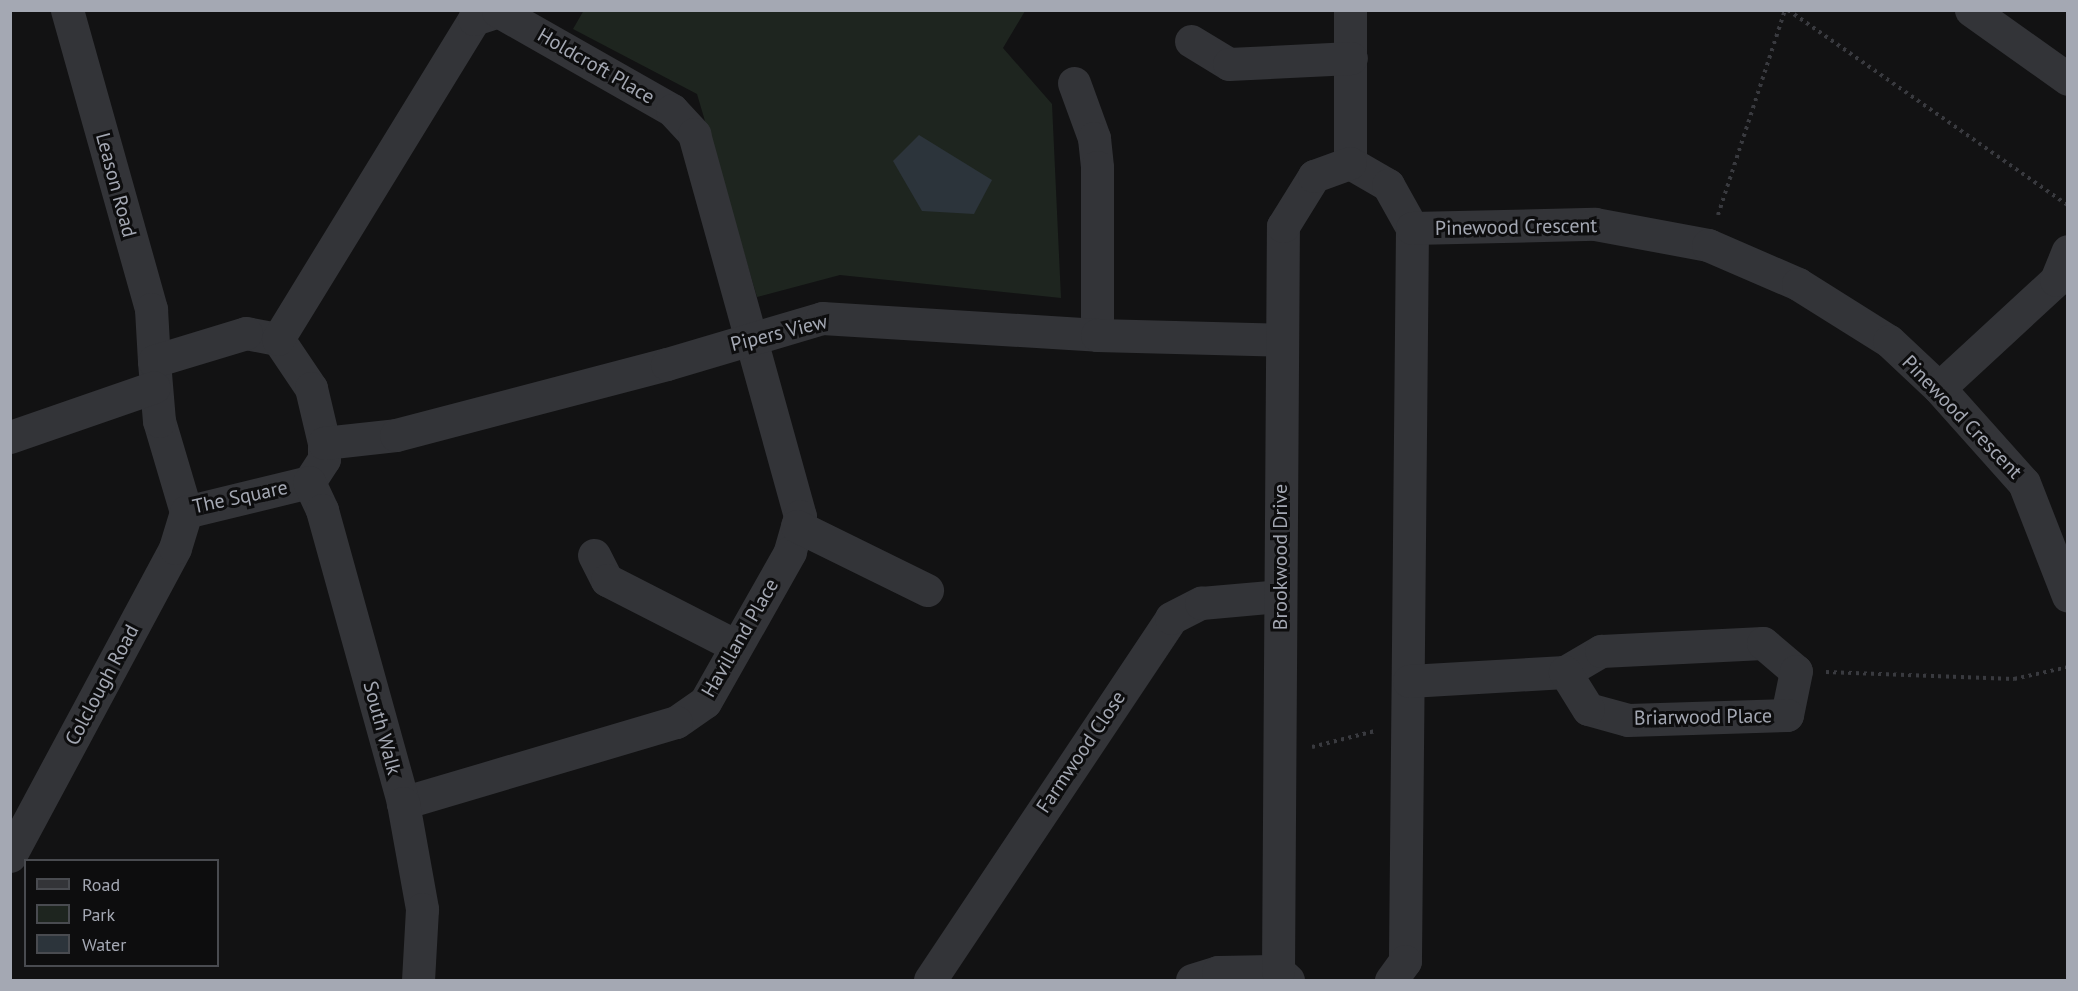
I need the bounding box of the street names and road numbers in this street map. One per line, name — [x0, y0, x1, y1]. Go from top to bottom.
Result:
street label: Holdcroft Place — [533, 23, 659, 109]
street label: Leason Road — [91, 130, 141, 240]
street label: Pinewood Crescent — [1435, 214, 1597, 240]
street label: Pipers View — [728, 309, 830, 357]
street label: Pinewood Crescent — [1897, 350, 2027, 484]
street label: The Square — [190, 475, 290, 519]
street label: Brookwood Drive — [1268, 484, 1292, 630]
street label: Havilland Place — [696, 575, 784, 701]
street label: Colclough Road — [60, 621, 144, 749]
street label: South Walk — [358, 678, 406, 778]
street label: Farmwood Close — [1031, 686, 1131, 818]
street label: Briarwood Place — [1634, 704, 1772, 730]

